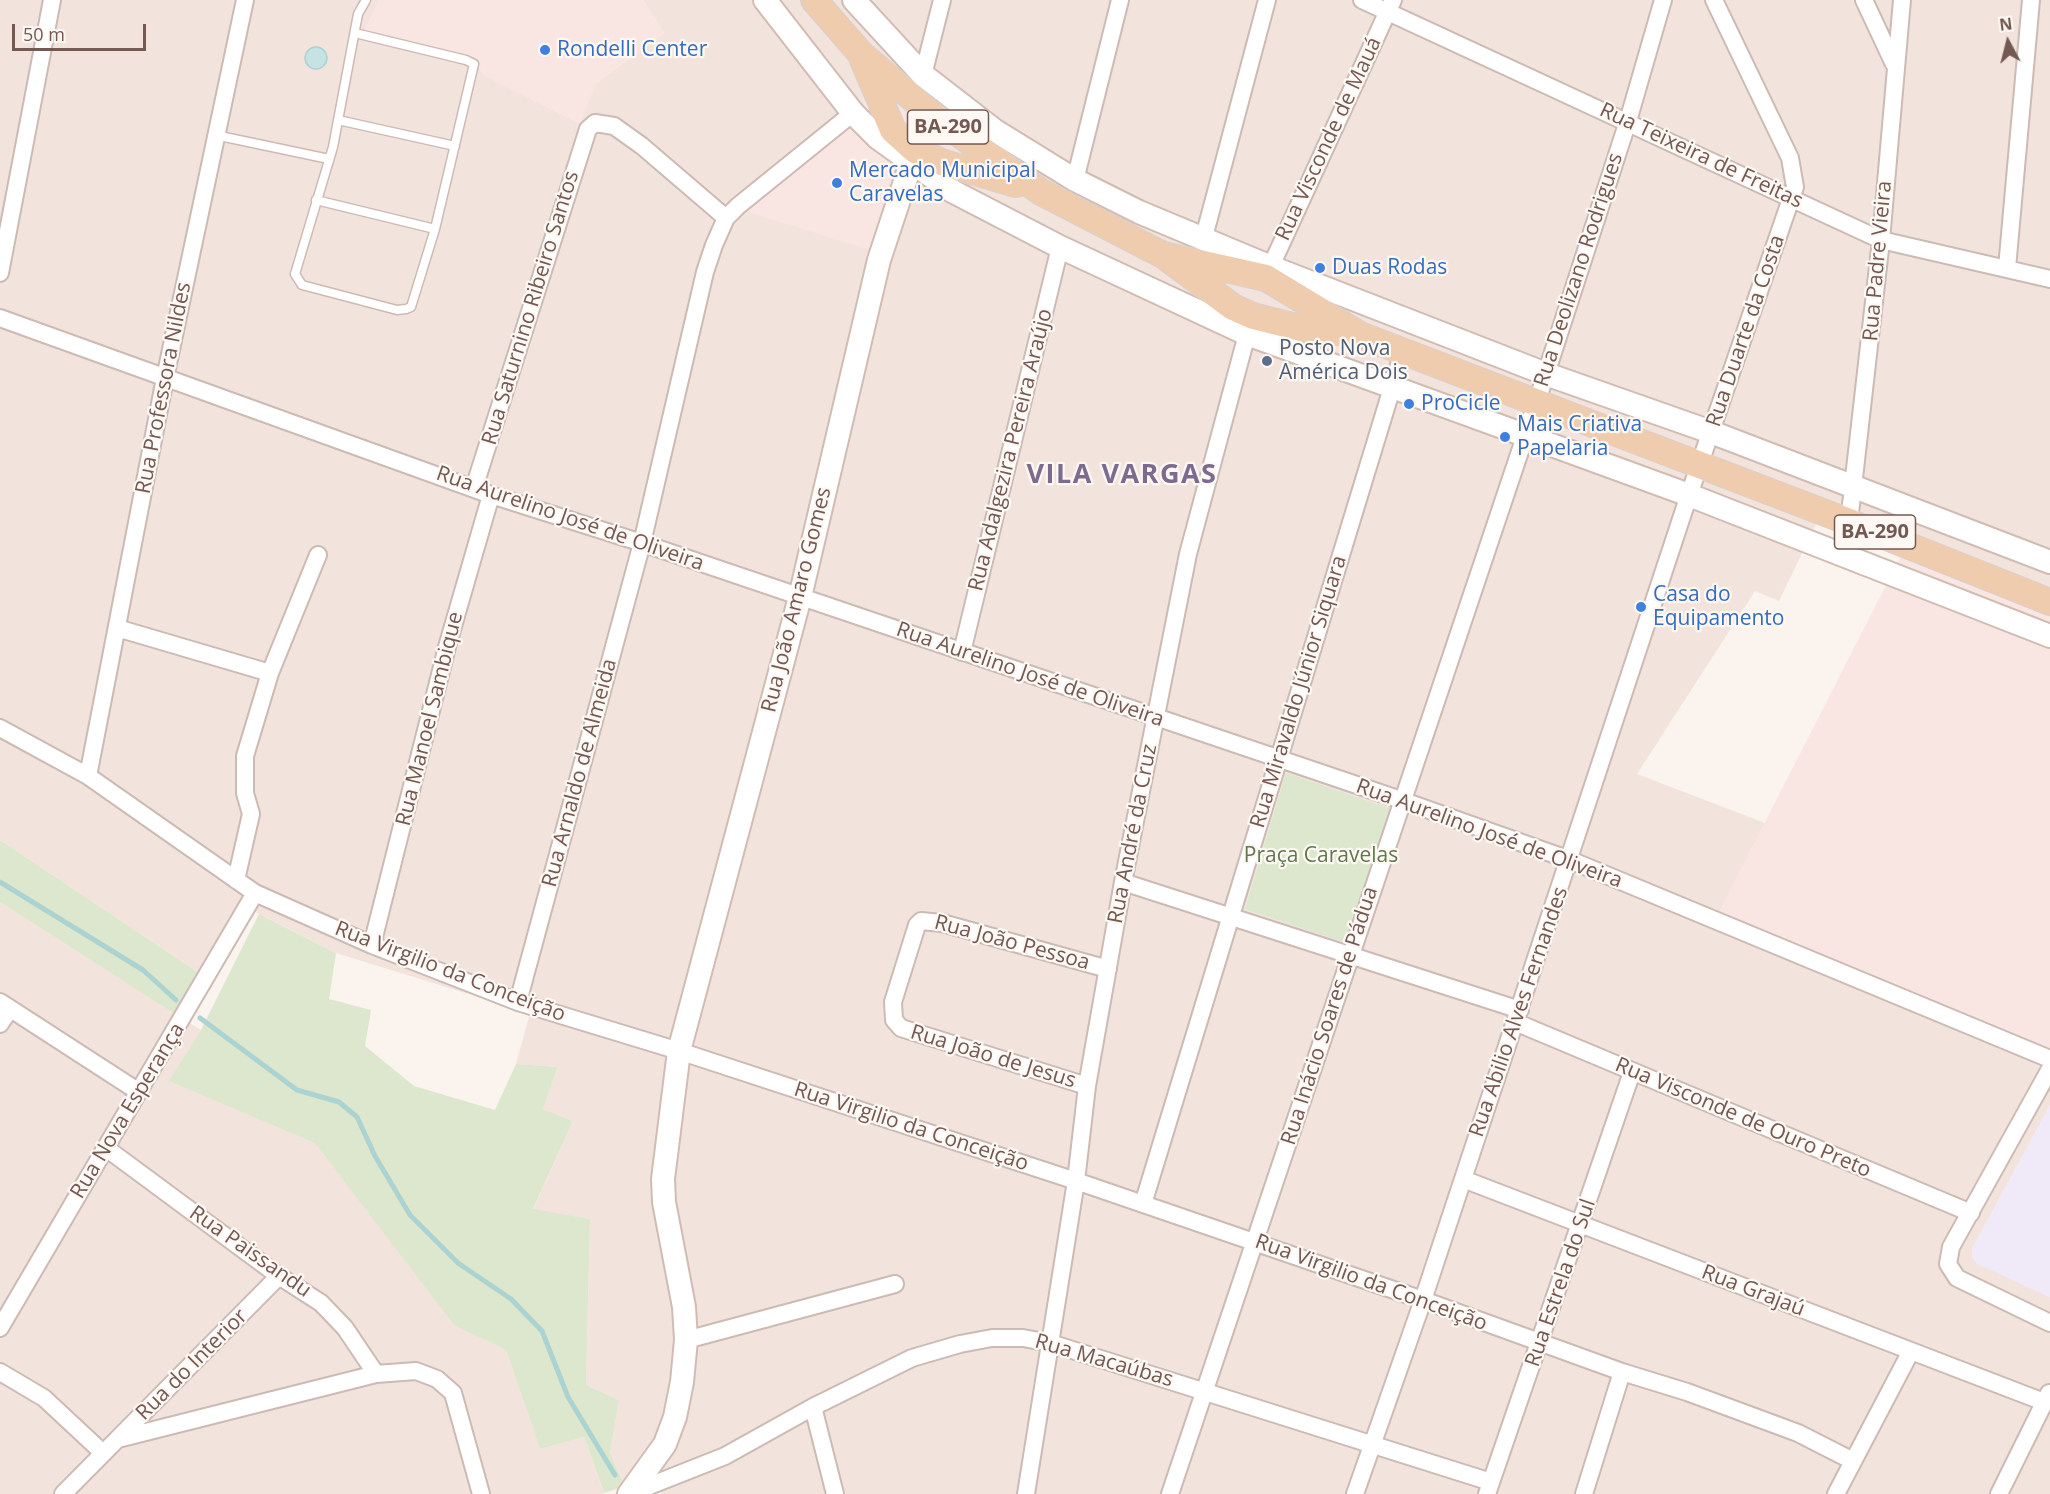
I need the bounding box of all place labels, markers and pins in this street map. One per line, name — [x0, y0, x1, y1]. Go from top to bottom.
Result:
place label: Rondelli Center — [557, 37, 707, 63]
marker: Rondelli Center — [538, 43, 552, 57]
place label: Mercado Municipal Caravelas — [849, 158, 1036, 208]
marker: Mercado Municipal Caravelas — [830, 176, 844, 190]
place label: Duas Rodas — [1332, 255, 1447, 281]
marker: Duas Rodas — [1313, 261, 1327, 275]
place label: Posto Nova América Dois — [1279, 336, 1408, 386]
marker: Posto Nova América Dois — [1260, 354, 1274, 368]
place label: ProCicle — [1421, 391, 1501, 417]
marker: ProCicle — [1402, 397, 1416, 411]
place label: Mais Criativa Papelaria — [1517, 412, 1642, 462]
marker: Mais Criativa Papelaria — [1498, 430, 1512, 444]
place label: Casa do Equipamento — [1653, 582, 1784, 632]
marker: Casa do Equipamento — [1634, 600, 1648, 614]

